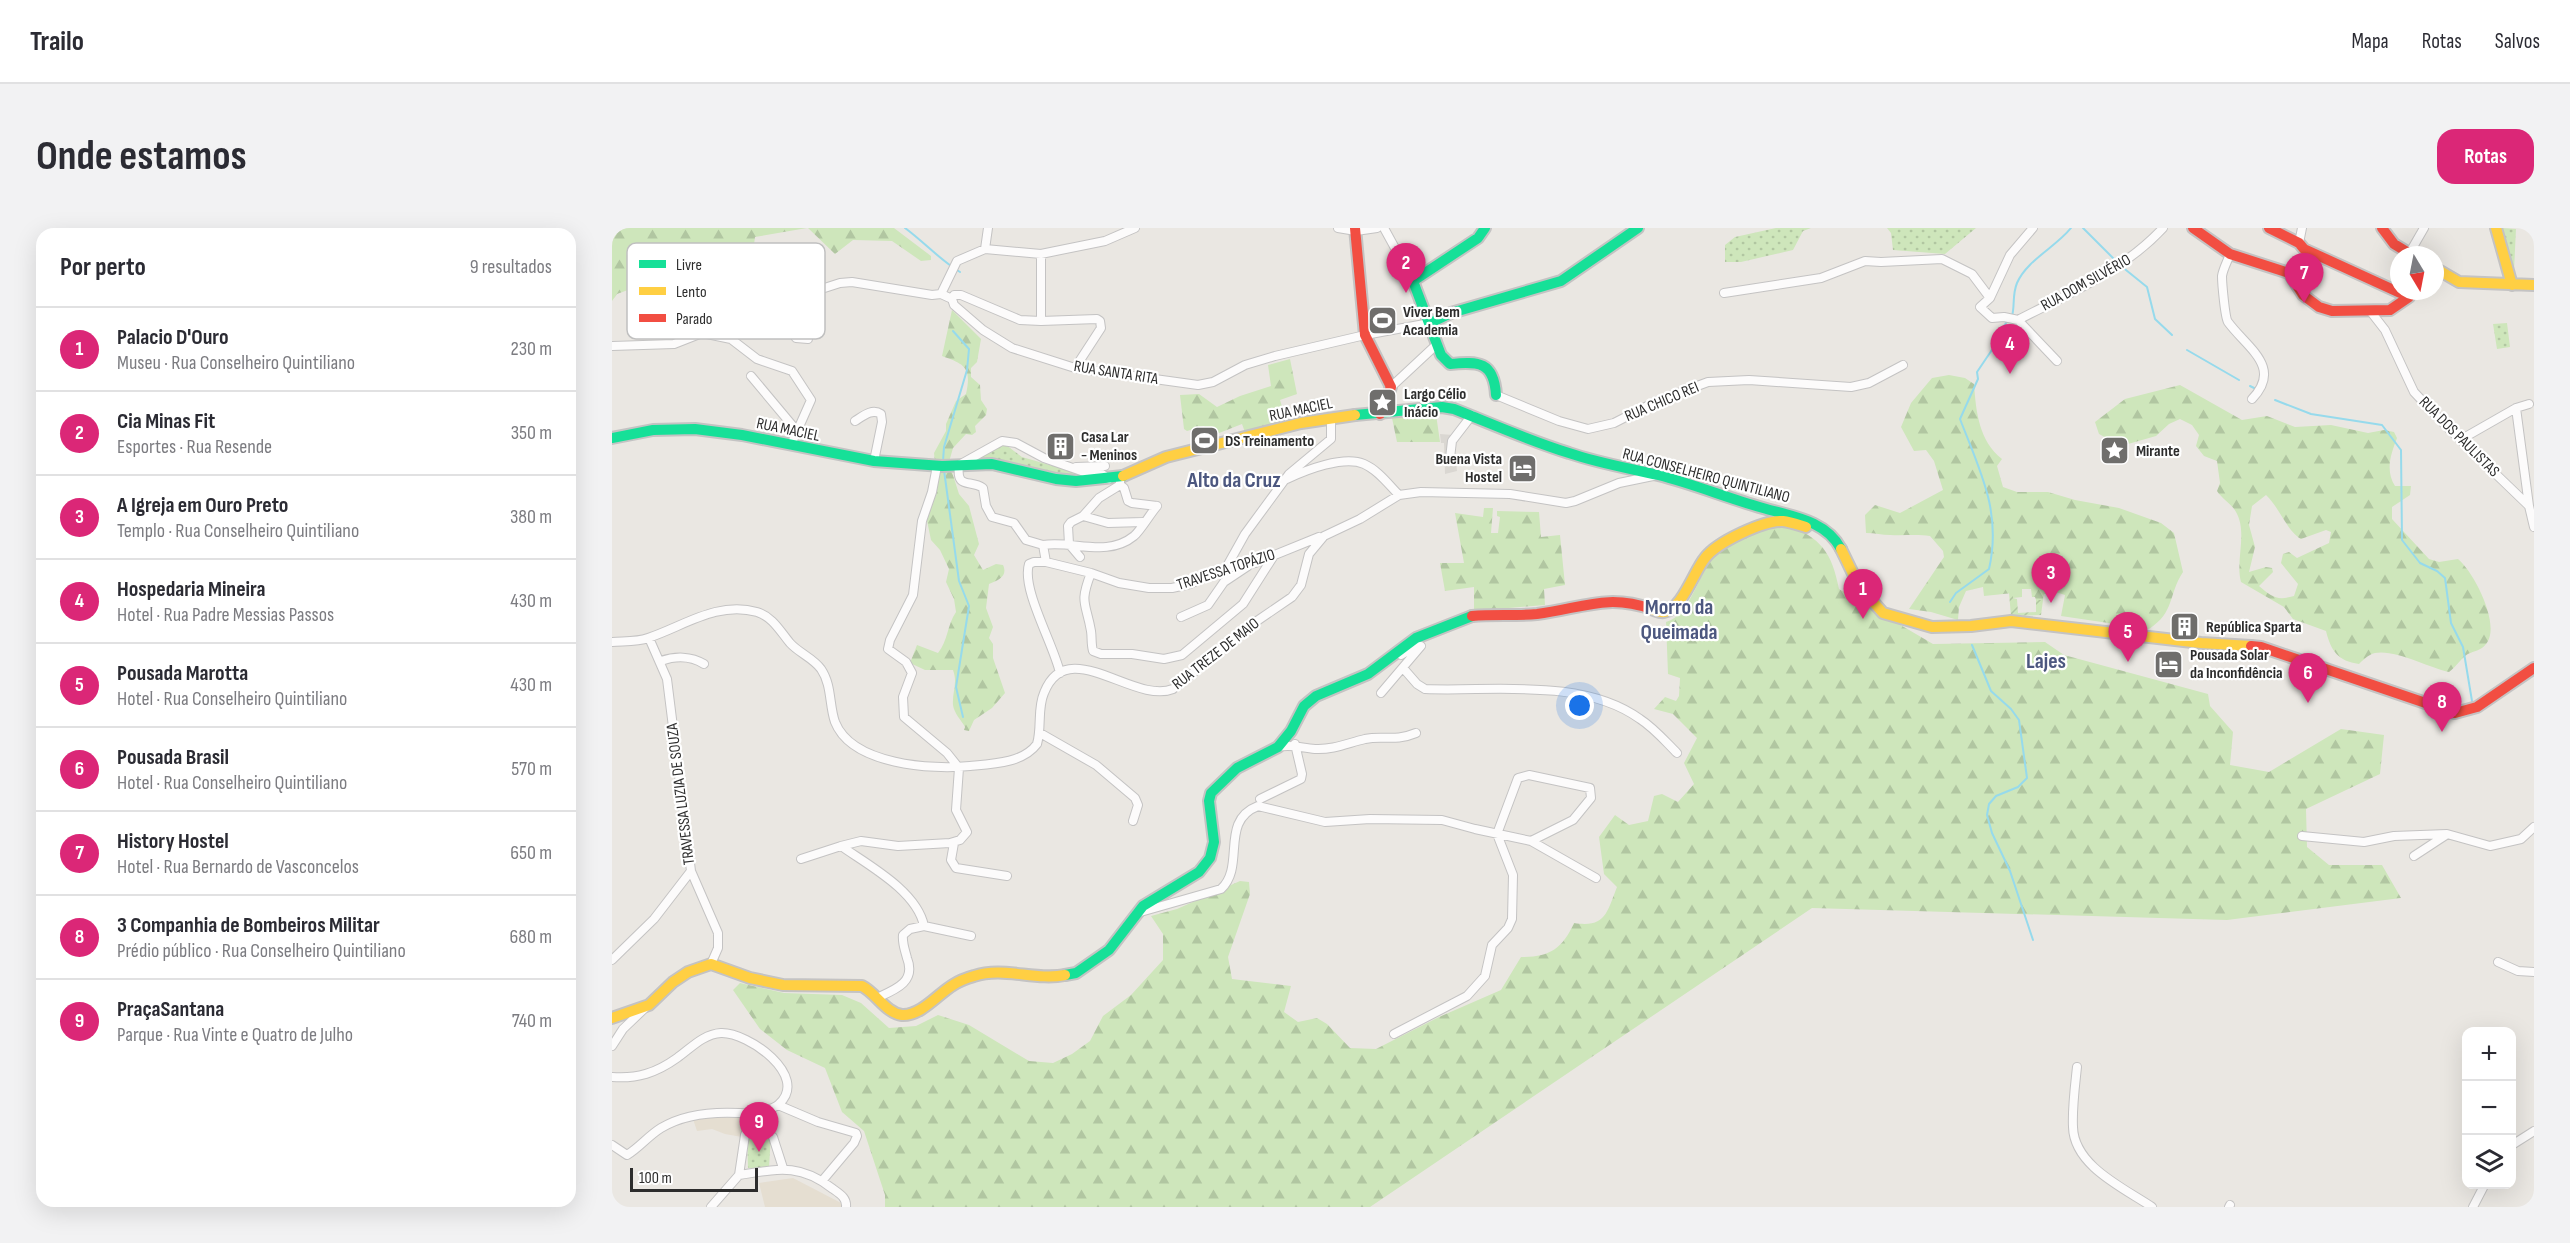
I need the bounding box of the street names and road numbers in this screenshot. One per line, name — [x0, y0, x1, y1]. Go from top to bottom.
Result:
street label: RUA DOM SILVÉRIO — [2038, 250, 2134, 315]
street label: RUA SANTA RITA — [1073, 357, 1160, 389]
street label: RUA CHICO REI — [1622, 378, 1702, 426]
street label: RUA DOS PAULISTAS — [2415, 393, 2503, 481]
street label: RUA MACIEL — [1268, 394, 1334, 426]
street label: RUA MACIEL — [755, 414, 821, 446]
street label: RUA CONSELHEIRO QUINTILIANO — [1620, 445, 1792, 507]
street label: TRAVESSA TOPÁZIO — [1175, 545, 1278, 595]
street label: RUA TREZE DE MAIO — [1169, 614, 1263, 694]
street label: TRAVESSA LUZIA DE SOUZA — [663, 722, 699, 866]

